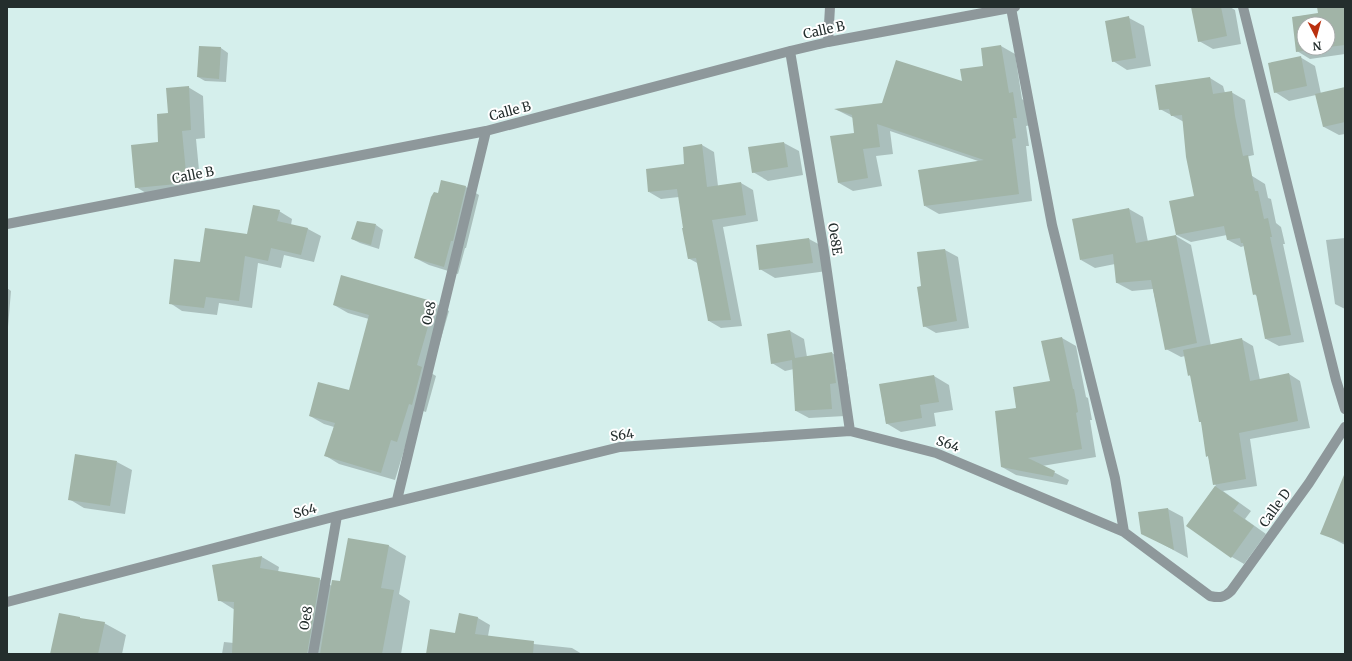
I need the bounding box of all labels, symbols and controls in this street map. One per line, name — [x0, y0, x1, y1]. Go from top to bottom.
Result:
north arrow — [1296, 16, 1336, 56]
street label: Calle B — [802, 17, 847, 43]
text: N — [1312, 39, 1322, 53]
street label: Calle B — [487, 97, 533, 125]
street label: Calle B — [171, 163, 216, 187]
street label: Oe8E — [824, 222, 846, 257]
street label: Oe8 — [418, 299, 440, 327]
street label: S64 — [609, 425, 635, 445]
street label: S64 — [934, 432, 962, 456]
street label: Calle D — [1255, 485, 1295, 531]
street label: S64 — [291, 500, 319, 522]
street label: Oe8 — [296, 604, 317, 631]

